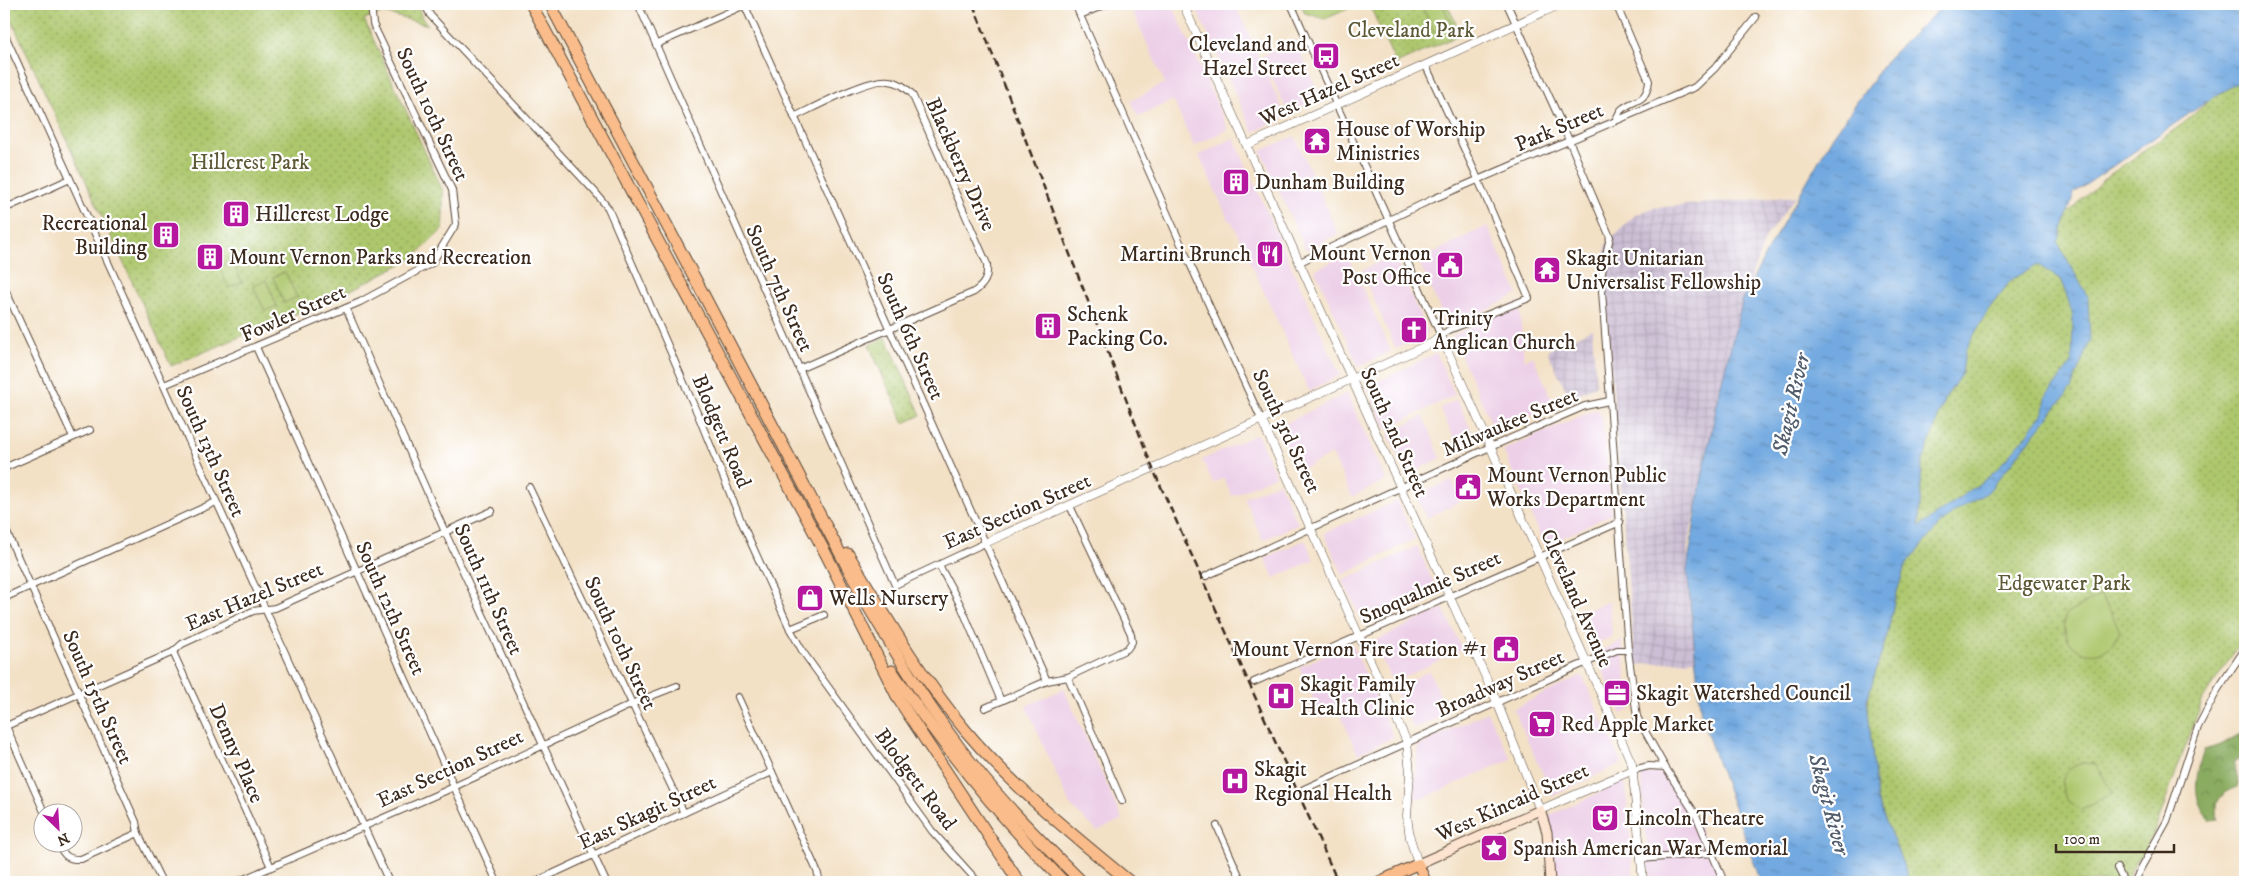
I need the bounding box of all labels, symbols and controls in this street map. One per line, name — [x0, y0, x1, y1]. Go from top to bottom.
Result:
park label: Cleveland Park — [1347, 18, 1475, 44]
place label: Cleveland and Hazel Street — [1189, 32, 1308, 82]
bus stop icon: Cleveland and Hazel Street — [1311, 41, 1341, 71]
street label: South 10th Street — [390, 43, 475, 186]
street label: West Hazel Street — [1255, 47, 1403, 133]
street label: Blackberry Drive — [919, 94, 1001, 235]
street label: Park Street — [1511, 98, 1608, 158]
place label: House of Worship Ministries — [1336, 117, 1485, 167]
temple icon: House of Worship Ministries — [1302, 126, 1332, 156]
park label: Hillcrest Park — [191, 150, 310, 176]
building icon: Dunham Building — [1221, 167, 1251, 197]
place label: Dunham Building — [1255, 170, 1405, 196]
building icon: Hillcrest Lodge — [221, 199, 251, 229]
place label: Hillcrest Lodge — [255, 202, 389, 228]
place label: Recreational Building — [41, 211, 148, 261]
building icon: Recreational Building — [151, 220, 181, 250]
street label: South 7th Street — [739, 221, 819, 356]
restaurant icon: Martini Brunch — [1255, 239, 1285, 269]
place label: Mount Vernon Post Office — [1309, 241, 1431, 291]
building icon: Mount Vernon Parks and Recreation — [195, 242, 225, 272]
place label: Martini Brunch — [1120, 242, 1251, 268]
place label: Mount Vernon Parks and Recreation — [229, 245, 532, 271]
place label: Skagit Unitarian Universalist Fellowship — [1566, 246, 1761, 296]
public building icon: Mount Vernon Post Office — [1435, 250, 1465, 280]
temple icon: Skagit Unitarian Universalist Fellowship — [1532, 255, 1562, 285]
street label: South 6th Street — [870, 269, 950, 404]
street label: Fowler Street — [237, 279, 350, 349]
place label: Schenk Packing Co. — [1067, 302, 1168, 352]
place label: Trinity Anglican Church — [1433, 306, 1576, 356]
building icon: Schenk Packing Co. — [1033, 311, 1063, 341]
church icon: Trinity Anglican Church — [1399, 315, 1429, 345]
water label: Skagit River — [1766, 349, 1817, 459]
street label: South 2nd Street — [1354, 363, 1434, 502]
street label: South 3rd Street — [1246, 365, 1326, 498]
street label: Blodgett Road — [686, 371, 757, 492]
street label: South 13th Street — [170, 382, 251, 521]
street label: Milwaukee Street — [1439, 383, 1582, 463]
place label: Mount Vernon Public Works Department — [1486, 463, 1666, 513]
street label: East Section Street — [940, 468, 1095, 556]
public building icon: Mount Vernon Public Works Department — [1453, 472, 1483, 502]
street label: South 11th Street — [448, 520, 529, 659]
street label: Cleveland Avenue — [1534, 525, 1618, 672]
street label: South 12th Street — [349, 538, 431, 680]
street label: Snoqualmie Street — [1356, 545, 1505, 631]
street label: East Hazel Street — [182, 556, 327, 638]
park label: Edgewater Park — [1997, 571, 2131, 597]
street label: South 10th Street — [578, 572, 663, 715]
shop icon: Wells Nursery — [795, 583, 825, 613]
place label: Wells Nursery — [828, 586, 949, 612]
street label: South 15th Street — [56, 627, 138, 769]
public building icon: Mount Vernon Fire Station #1 — [1491, 634, 1521, 664]
place label: Mount Vernon Fire Station #1 — [1232, 637, 1487, 663]
street label: Broadway Street — [1433, 644, 1568, 724]
place label: Skagit Family Health Clinic — [1300, 672, 1417, 722]
office icon: Skagit Watershed Council — [1602, 678, 1632, 708]
hospital icon: Skagit Family Health Clinic — [1266, 681, 1296, 711]
place label: Skagit Watershed Council — [1636, 681, 1852, 707]
street label: Denny Place — [203, 700, 270, 807]
supermarket icon: Red Apple Market — [1527, 709, 1557, 739]
place label: Red Apple Market — [1561, 712, 1714, 738]
street label: East Section Street — [373, 724, 528, 814]
street label: Blodgett Road — [869, 724, 962, 836]
water label: Skagit River — [1802, 750, 1856, 860]
place label: Skagit Regional Health — [1254, 757, 1392, 807]
street label: West Kincaid Street — [1431, 758, 1593, 849]
hospital icon: Skagit Regional Health — [1220, 766, 1250, 796]
street label: East Skagit Street — [574, 770, 721, 856]
theatre icon: Lincoln Theatre — [1590, 803, 1620, 833]
north arrow — [32, 804, 82, 854]
place label: Lincoln Theatre — [1624, 806, 1764, 832]
scale bar — [2056, 821, 2174, 853]
text: N — [54, 828, 72, 850]
text: 100 m — [2064, 830, 2100, 849]
place icon: Spanish American War Memorial — [1479, 833, 1509, 863]
place label: Spanish American War Memorial — [1513, 836, 1789, 862]

